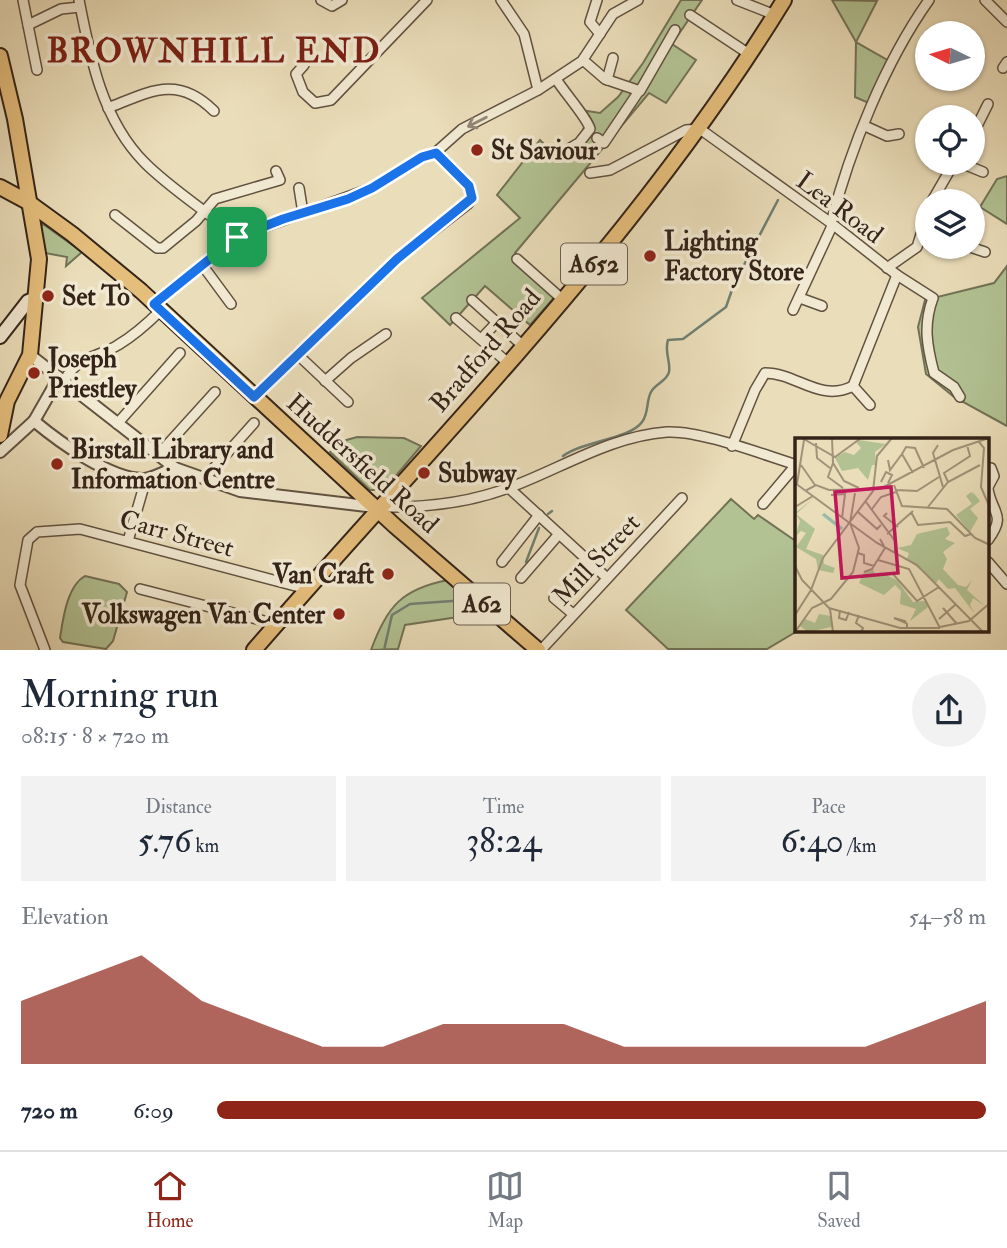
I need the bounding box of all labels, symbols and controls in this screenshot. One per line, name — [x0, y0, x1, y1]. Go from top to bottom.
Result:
north arrow — [915, 21, 985, 91]
map controls — [915, 21, 985, 259]
district label: BROWNHILL END — [47, 31, 381, 72]
button: locate — [915, 105, 985, 175]
one-way arrow — [468, 115, 488, 129]
place label: St Saviour — [491, 135, 598, 167]
marker: St Saviour — [469, 142, 485, 158]
street label: Lea Road — [790, 165, 889, 251]
button: layers — [915, 189, 985, 259]
pin — [207, 207, 267, 267]
icon: arrive — [218, 218, 256, 256]
place label: Lighting Factory Store — [664, 226, 804, 289]
road number: A652 — [561, 244, 627, 284]
marker: Lighting Factory Store — [642, 248, 658, 264]
place label: Set To — [62, 281, 130, 313]
street label: Bradford Road — [423, 282, 548, 419]
marker: Set To — [40, 288, 56, 304]
place label: Joseph Priestley — [46, 343, 138, 406]
marker: Joseph Priestley — [26, 365, 42, 381]
street label: Huddersfield Road — [280, 387, 445, 541]
place label: Birstall Library and Information Centre — [71, 434, 275, 496]
inset map — [795, 438, 990, 632]
marker: Birstall Library and Information Centre — [49, 456, 65, 472]
place label: Subway — [438, 458, 518, 491]
marker: Subway — [416, 465, 432, 481]
street label: Carr Street — [116, 503, 237, 565]
street label: Mill Street — [546, 507, 647, 612]
place label: Van Craft — [271, 559, 375, 591]
marker: Van Craft — [380, 566, 396, 582]
road number: A62 — [454, 584, 510, 624]
place label: Volkswagen Van Center — [80, 599, 325, 632]
marker: Volkswagen Van Center — [331, 606, 347, 622]
text: Morning run — [21, 671, 219, 719]
button: share — [912, 673, 986, 747]
text: 08:15 · 8 × 720 m — [21, 721, 169, 750]
text: Distance — [145, 795, 212, 819]
text: Time — [483, 795, 524, 819]
text: Pace — [811, 795, 846, 819]
text: 5.76 — [138, 819, 192, 863]
text: 38:24 — [466, 819, 541, 863]
text: 6:40 — [781, 819, 844, 863]
text: km — [192, 834, 219, 858]
text: /km — [844, 834, 876, 858]
text: Elevation — [21, 902, 109, 931]
text: 54–58 m — [909, 902, 986, 931]
text: 720 m — [21, 1096, 78, 1125]
text: 6:09 — [133, 1096, 174, 1125]
tab: Home — [146, 1167, 194, 1233]
tab: Map — [486, 1167, 524, 1233]
tab: Saved — [817, 1167, 861, 1233]

